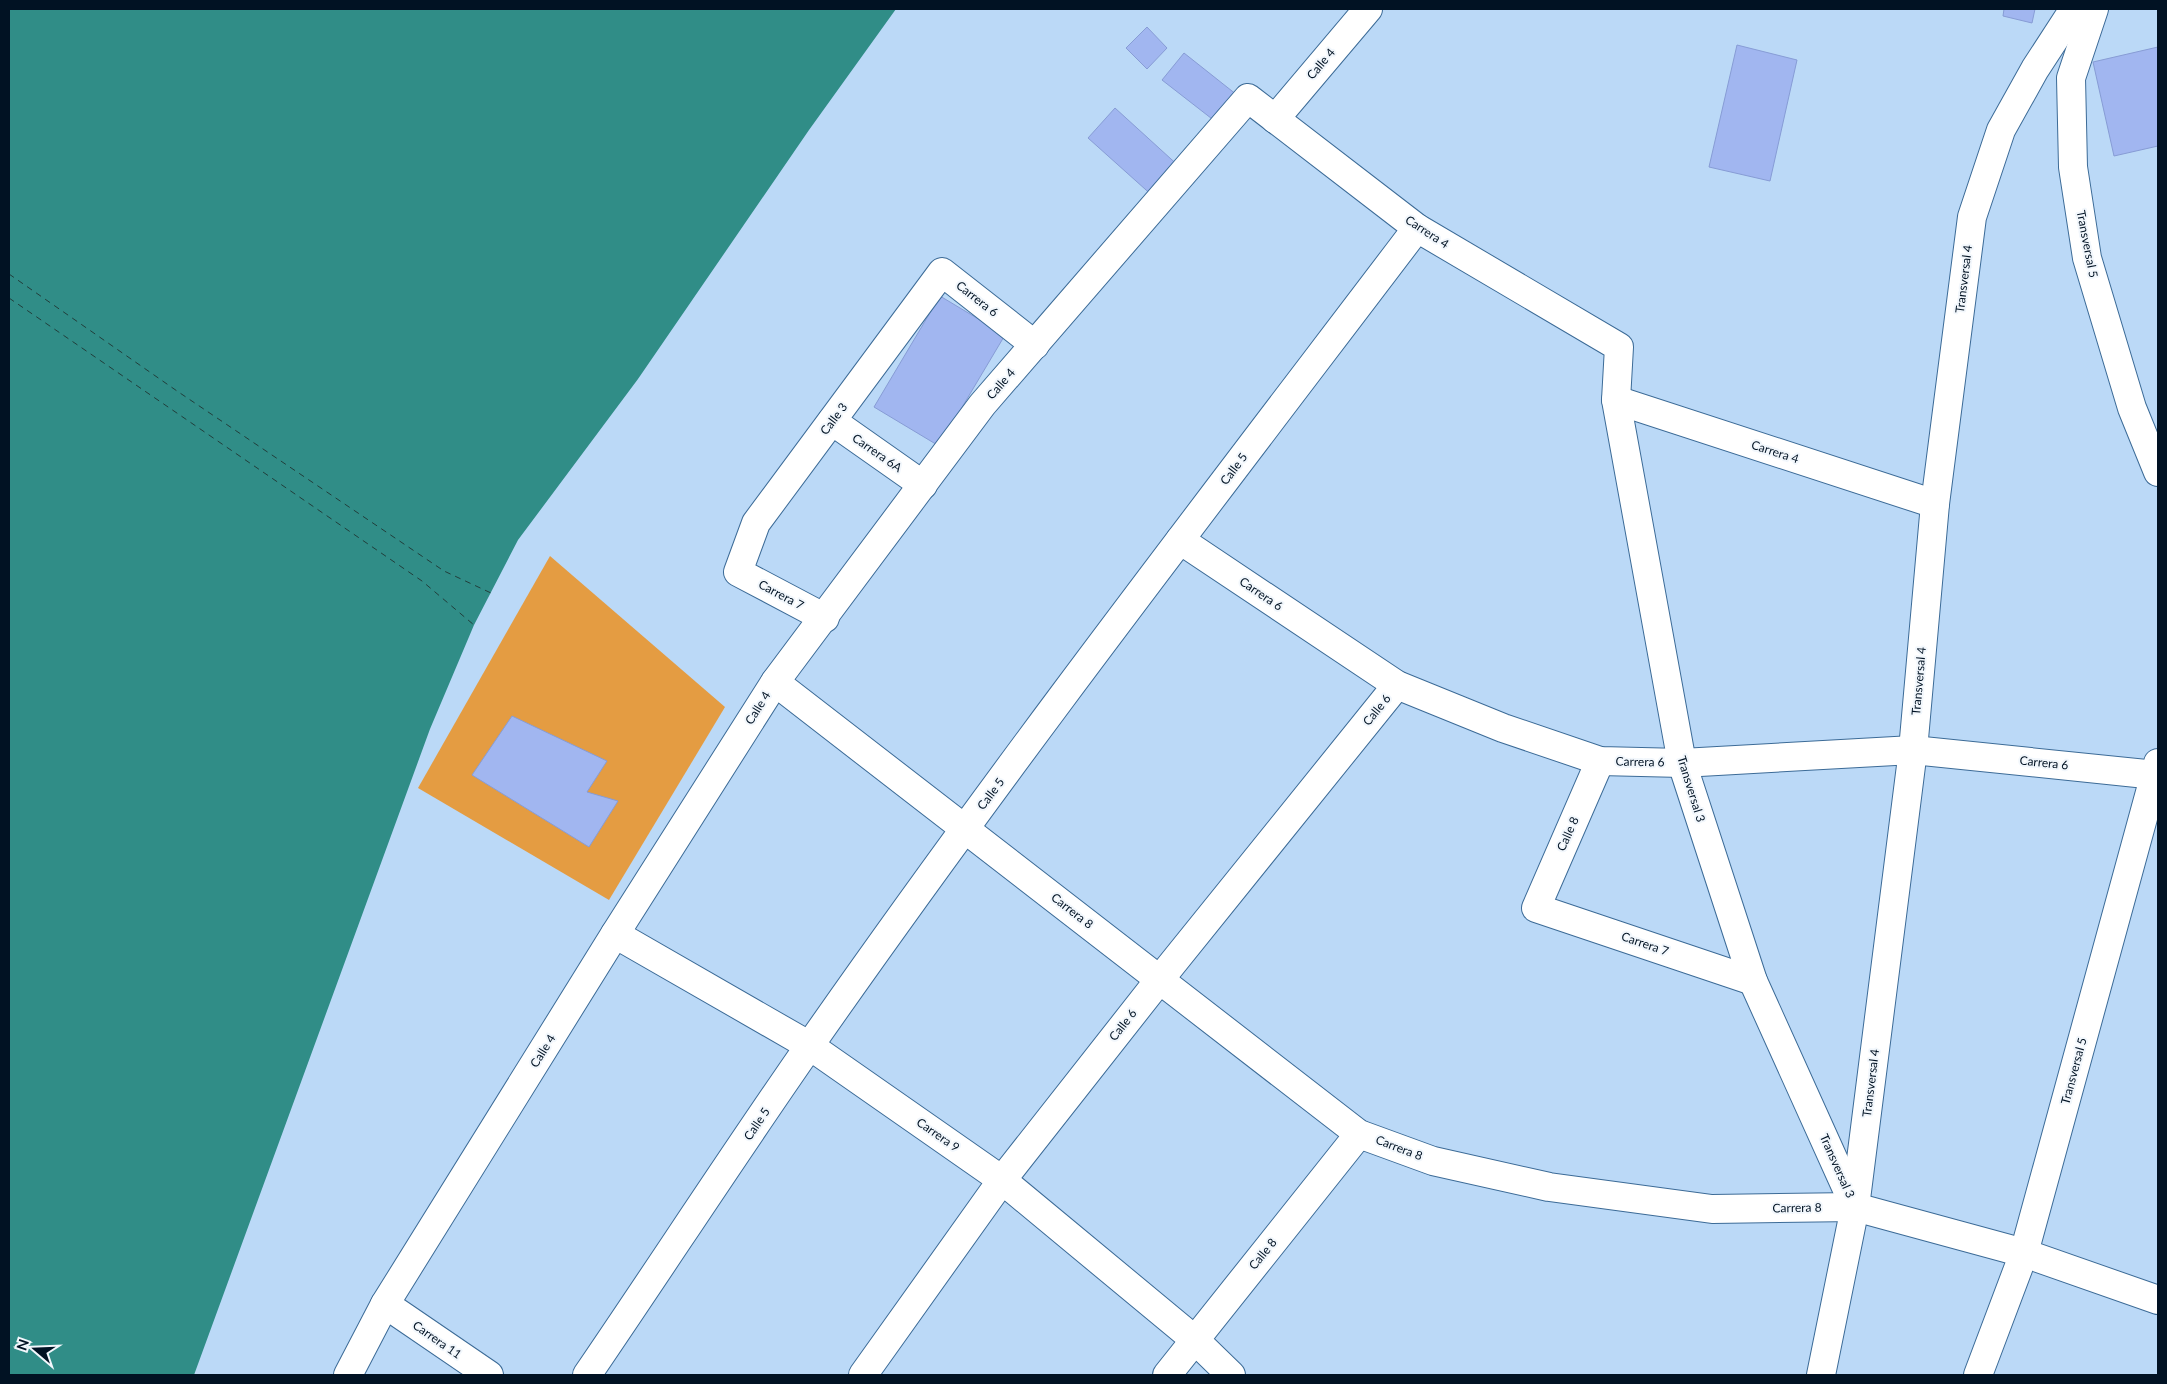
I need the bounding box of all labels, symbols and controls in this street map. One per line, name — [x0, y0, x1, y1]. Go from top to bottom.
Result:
street label: Calle 4 — [1303, 45, 1338, 82]
street label: Transversal 5 — [2074, 209, 2101, 279]
street label: Carrera 4 — [1403, 212, 1452, 251]
street label: Transversal 4 — [1952, 244, 1975, 314]
street label: Carrera 6 — [953, 278, 1001, 320]
street label: Calle 4 — [983, 365, 1018, 402]
street label: Calle 3 — [817, 400, 850, 438]
street label: Carrera 6A — [850, 430, 906, 476]
street label: Carrera 4 — [1749, 437, 1801, 466]
street label: Calle 5 — [1217, 450, 1250, 488]
street label: Carrera 6 — [1237, 574, 1286, 614]
street label: Carrera 7 — [756, 576, 806, 613]
street label: Transversal 4 — [1908, 646, 1929, 716]
street label: Calle 4 — [742, 688, 773, 727]
street label: Calle 6 — [1359, 691, 1394, 728]
street label: Carrera 6 — [2019, 752, 2069, 773]
street label: Carrera 6 — [1615, 754, 1665, 769]
street label: Transversal 3 — [1674, 754, 1709, 824]
street label: Calle 5 — [974, 775, 1007, 813]
street label: Calle 8 — [1553, 814, 1582, 853]
street label: Carrera 8 — [1048, 890, 1096, 932]
street label: Carrera 7 — [1620, 928, 1671, 959]
street label: Calle 6 — [1106, 1006, 1140, 1043]
street label: Calle 4 — [527, 1031, 558, 1070]
street label: Transversal 5 — [2057, 1036, 2090, 1106]
street label: Transversal 4 — [1859, 1048, 1882, 1118]
street label: Calle 5 — [740, 1105, 773, 1143]
street label: Carrera 9 — [914, 1114, 963, 1155]
street label: Transversal 3 — [1817, 1131, 1858, 1200]
street label: Carrera 8 — [1374, 1132, 1425, 1163]
street label: Carrera 8 — [1772, 1200, 1822, 1215]
street label: Calle 8 — [1245, 1235, 1280, 1272]
street label: Carrera 11 — [410, 1317, 465, 1362]
north arrow — [10, 1324, 60, 1374]
text: N — [12, 1337, 32, 1352]

